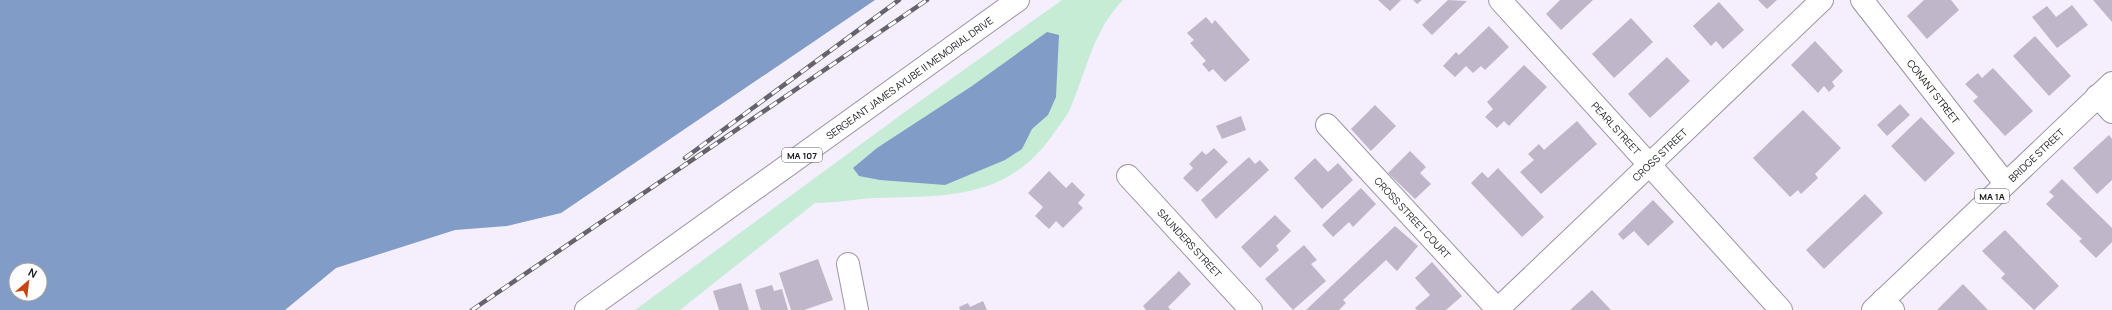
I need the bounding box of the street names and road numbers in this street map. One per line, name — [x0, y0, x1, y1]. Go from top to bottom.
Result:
street label: SERGEANT JAMES AYUBE II MEMORIAL DRIVE — [823, 13, 996, 143]
street label: CONANT STREET — [1904, 56, 1963, 126]
street label: PEARL STREET — [1589, 99, 1644, 158]
street label: CROSS STREET — [1629, 125, 1690, 184]
street label: BRIDGE STREET — [2005, 125, 2067, 185]
road number: MA 107 — [782, 148, 822, 162]
street label: CROSS STREET COURT — [1371, 174, 1454, 261]
road number: MA 1A — [1975, 189, 2009, 203]
street label: SAUNDERS STREET — [1154, 206, 1225, 281]

